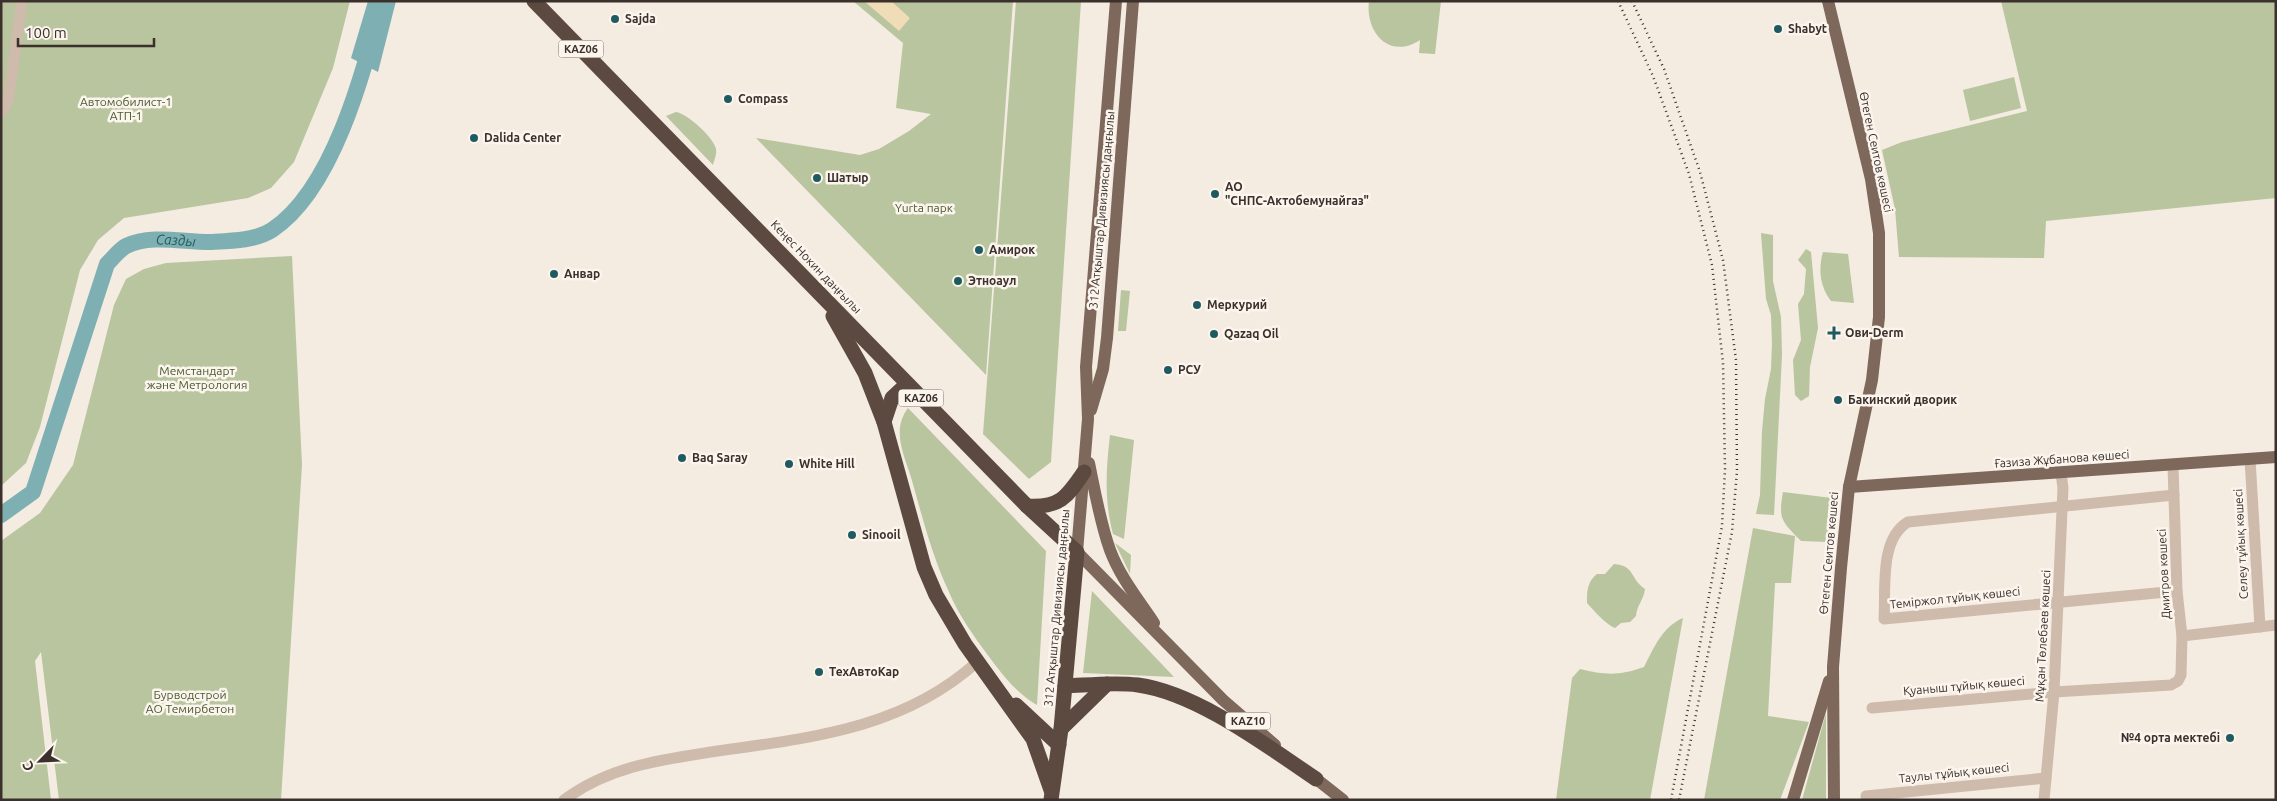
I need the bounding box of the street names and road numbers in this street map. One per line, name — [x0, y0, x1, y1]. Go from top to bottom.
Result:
road number: KАZ06 — [558, 41, 604, 58]
street label: Өтеген Сеитов көшесі — [1857, 90, 1896, 214]
street label: 312 Атқыштар Дивизиясы даңғылы — [1086, 111, 1117, 309]
street label: Кеңес Нокин даңғылы — [768, 217, 864, 316]
road number: KАZ06 — [898, 389, 944, 406]
street label: Ғазиза Жұбанова көшесі — [1994, 447, 2130, 470]
street label: Селеу тұйық көшесі — [2231, 488, 2250, 600]
street label: Өтеген Сеитов көшесі — [1817, 491, 1840, 615]
street label: 312 Атқыштар Дивизиясы даңғылы — [1041, 509, 1072, 707]
street label: Дмитров көшесі — [2155, 528, 2172, 620]
street label: Мұқан Төлебаев көшесі — [2033, 569, 2052, 702]
street label: Теміржол тұйық көшесі — [1889, 584, 2021, 611]
street label: Қуаныш тұйық көшесі — [1903, 674, 2025, 697]
road number: KAZ10 — [1226, 712, 1270, 729]
street label: Таулы тұйық көшесі — [1898, 760, 2010, 785]

